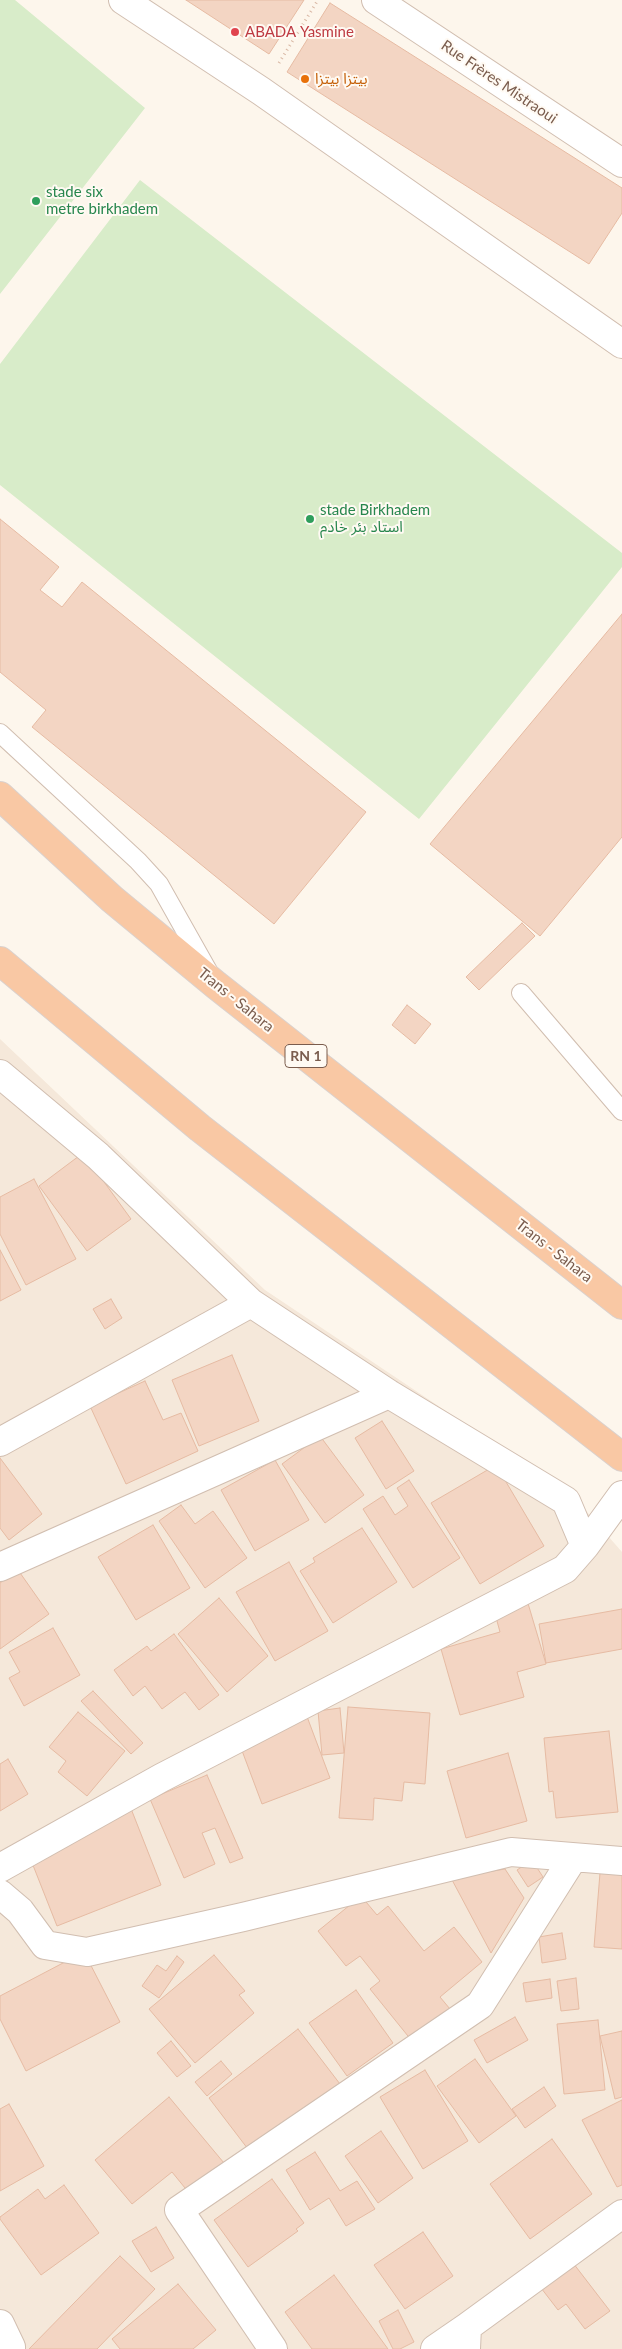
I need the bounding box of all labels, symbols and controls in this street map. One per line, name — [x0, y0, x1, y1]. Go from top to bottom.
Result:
place label: ABADA Yasmine — [245, 23, 354, 41]
marker: ABADA Yasmine — [229, 26, 241, 38]
street label: Rue Frères Mistraoui — [438, 36, 560, 128]
place label: بيتزا بيتزا — [315, 70, 368, 88]
marker: بيتزا بيتزا — [299, 73, 311, 85]
place label: stade six metre birkhadem — [46, 183, 158, 218]
marker: stade six metre birkhadem — [30, 195, 42, 207]
place label: stade Birkhadem استاد بئر خادم — [320, 501, 430, 536]
marker: stade Birkhadem استاد بئر خادم — [304, 513, 316, 525]
street label: Trans - Sahara — [194, 964, 278, 1036]
road number: RN 1 — [285, 1044, 327, 1068]
street label: Trans - Sahara — [512, 1216, 596, 1286]

